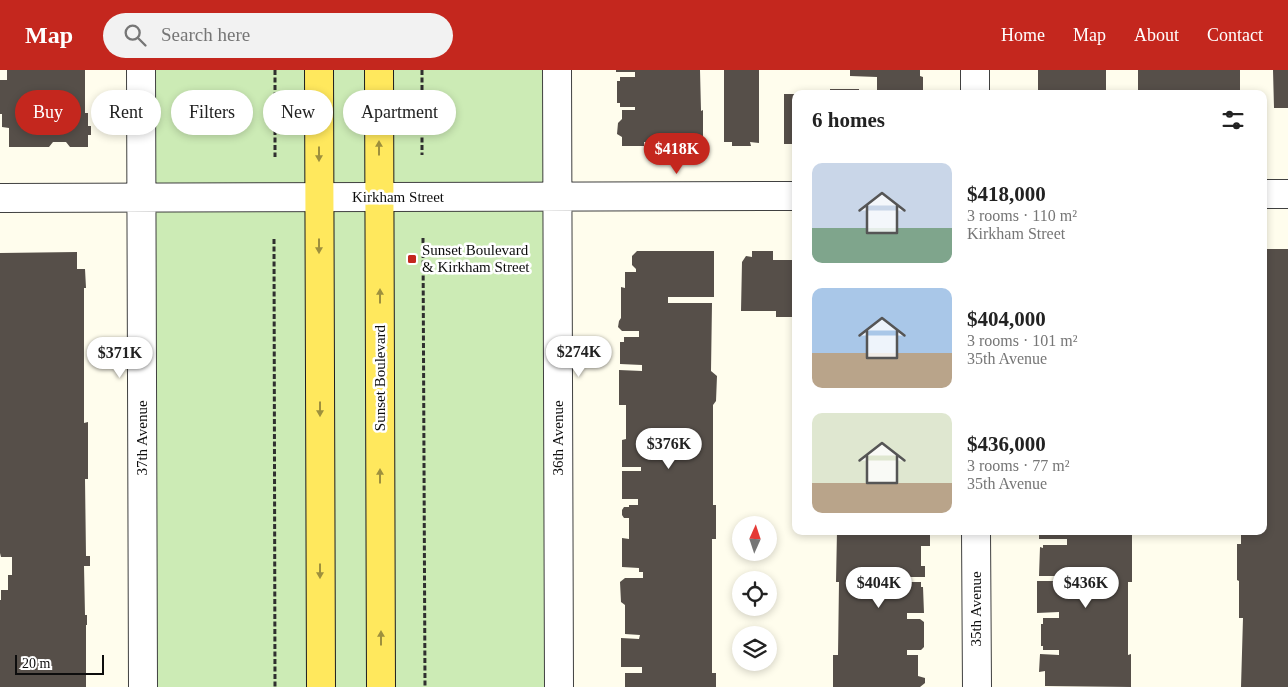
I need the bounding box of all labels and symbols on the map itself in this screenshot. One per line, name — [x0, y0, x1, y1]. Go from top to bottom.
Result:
pin: $418K — [642, 132, 712, 175]
one-way arrow — [375, 140, 383, 156]
one-way arrow — [315, 146, 323, 162]
street label: Kirkham Street — [352, 189, 445, 205]
one-way arrow — [315, 239, 323, 255]
place label: Sunset Boulevard & Kirkham Street — [422, 242, 530, 275]
marker: Sunset Boulevard & Kirkham Street — [406, 253, 418, 265]
one-way arrow — [376, 288, 384, 304]
street label: Sunset Boulevard — [372, 324, 388, 431]
pin: $371K — [85, 336, 155, 379]
pin: $274K — [544, 336, 614, 378]
street label: 37th Avenue — [134, 400, 150, 476]
street label: 36th Avenue — [550, 400, 566, 476]
one-way arrow — [316, 401, 324, 417]
pin: $376K — [634, 428, 704, 470]
one-way arrow — [376, 468, 384, 484]
north arrow — [732, 516, 778, 561]
one-way arrow — [316, 564, 324, 580]
pin: $404K — [844, 566, 914, 609]
pin: $436K — [1051, 566, 1121, 609]
street label: 35th Avenue — [968, 571, 984, 647]
one-way arrow — [377, 630, 385, 646]
scale bar — [15, 652, 104, 675]

